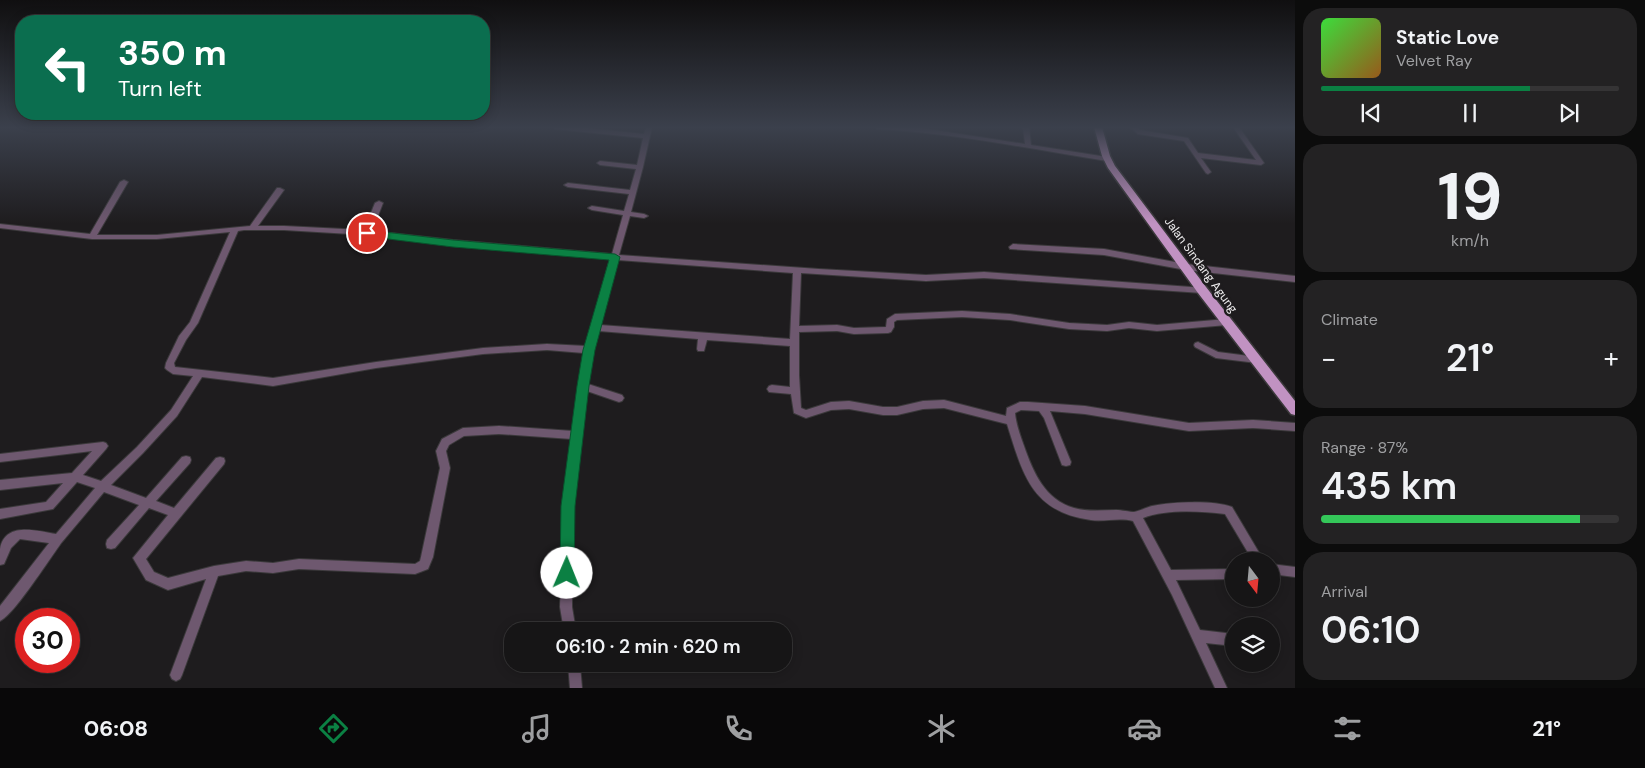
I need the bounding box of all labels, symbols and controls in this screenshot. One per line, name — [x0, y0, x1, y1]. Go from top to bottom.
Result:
text: Static Love — [1396, 25, 1499, 50]
text: 350 m — [118, 30, 227, 76]
icon: left — [35, 35, 100, 100]
text: Velvet Ray — [1396, 50, 1472, 71]
text: Turn left — [118, 74, 202, 103]
icon: previous — [1357, 99, 1385, 127]
icon: pause — [1456, 99, 1484, 127]
icon: next — [1555, 99, 1583, 127]
text: 19 — [1438, 155, 1502, 239]
pin — [346, 212, 388, 254]
street label: Jalan Sindang Agung — [1161, 214, 1241, 316]
icon: arrive — [353, 219, 381, 247]
text: km/h — [1451, 230, 1489, 251]
text: Climate — [1321, 309, 1378, 330]
text: 21° — [1446, 333, 1494, 383]
text: − — [1321, 340, 1336, 377]
text: + — [1604, 340, 1619, 377]
text: Range · 87% — [1321, 437, 1408, 458]
text: 435 km — [1321, 461, 1457, 511]
position arrow — [540, 546, 592, 598]
north arrow — [1225, 552, 1280, 608]
map controls — [1225, 552, 1280, 672]
text: Arrival — [1321, 581, 1368, 602]
text: 06:10 — [1321, 605, 1420, 655]
speed limit sign: 30 — [15, 608, 80, 673]
button: layers — [1225, 617, 1280, 672]
text: 06:10 · 2 min · 620 m — [556, 634, 740, 659]
icon: directions — [316, 711, 351, 746]
icon: music — [519, 711, 554, 746]
icon: phone — [721, 711, 756, 746]
icon: climate — [924, 711, 959, 746]
icon: car — [1127, 711, 1162, 746]
icon: filters — [1330, 711, 1365, 746]
text: 06:08 — [84, 714, 148, 743]
text: 21° — [1532, 714, 1561, 743]

